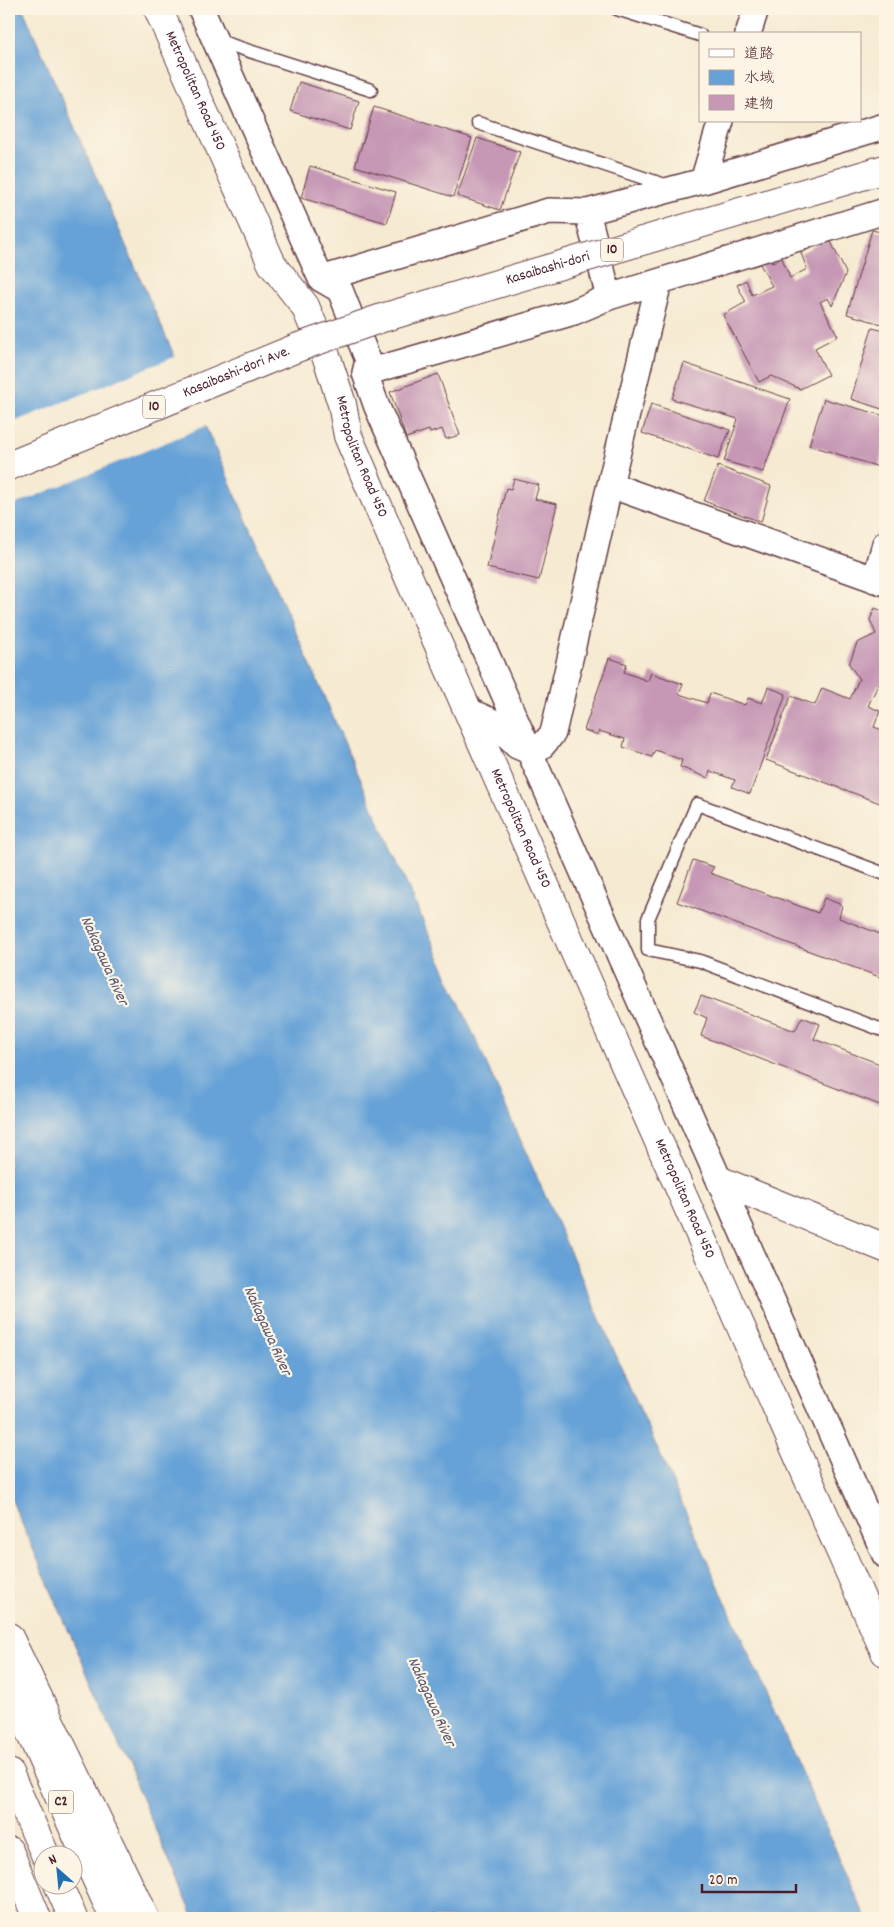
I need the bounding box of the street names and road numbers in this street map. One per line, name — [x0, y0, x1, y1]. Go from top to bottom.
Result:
street label: Metropolitan Road 450 — [158, 28, 231, 155]
road number: 10 — [601, 238, 623, 262]
street label: Kasaibashi-dori — [503, 246, 593, 292]
street label: Kasaibashi-dori Ave. — [180, 341, 293, 404]
street label: Metropolitan Road 450 — [329, 393, 393, 522]
road number: 10 — [143, 396, 165, 418]
street label: Metropolitan Road 450 — [484, 765, 556, 892]
street label: Metropolitan Road 450 — [648, 1136, 720, 1263]
road number: C2 — [48, 1790, 74, 1814]

